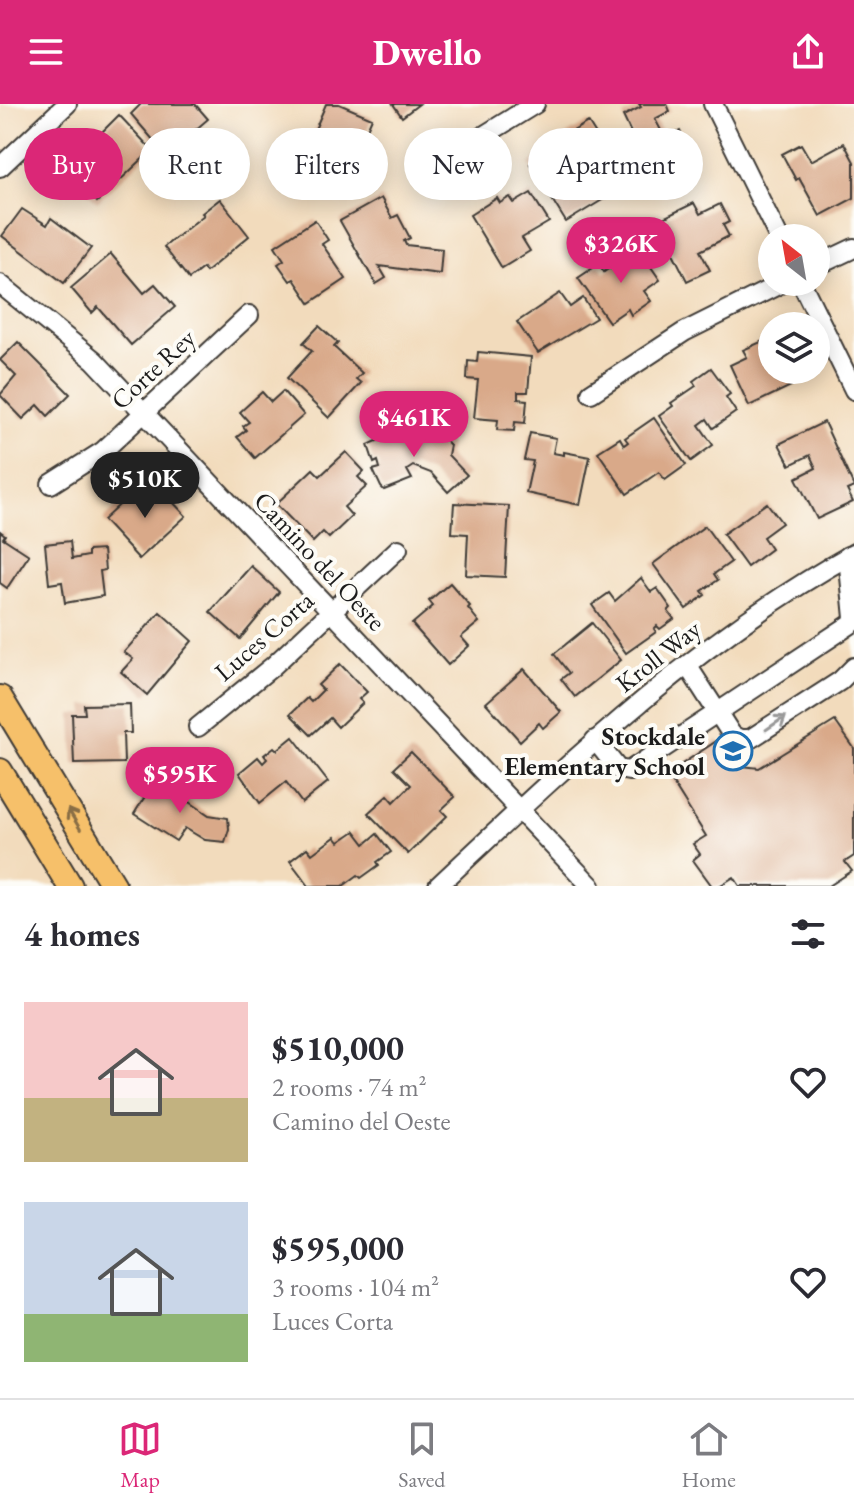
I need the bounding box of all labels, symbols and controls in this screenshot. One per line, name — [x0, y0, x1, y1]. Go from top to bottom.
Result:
text: Dwello — [373, 29, 481, 76]
icon: menu — [24, 30, 68, 74]
icon: share — [786, 30, 830, 74]
chip: Buy — [24, 128, 123, 200]
chip: Rent — [139, 128, 250, 200]
chip: Filters — [266, 128, 388, 200]
chip: New — [404, 128, 512, 200]
chip: Apartment — [528, 128, 703, 200]
pin: $326K — [565, 217, 677, 285]
north arrow — [758, 224, 830, 296]
map controls — [758, 224, 830, 384]
text: $326K — [584, 226, 658, 260]
button: layers — [758, 312, 830, 384]
street label: Corte Rey — [104, 321, 203, 417]
pin: $461K — [358, 391, 470, 459]
text: $461K — [377, 400, 451, 434]
pin: $510K — [89, 452, 201, 520]
text: $510K — [108, 461, 182, 495]
street label: Camino del Oeste — [247, 484, 393, 638]
street label: Luces Corta — [207, 583, 321, 689]
street label: Kroll Way — [608, 612, 708, 700]
one-way arrow — [764, 715, 787, 731]
place label: Stockdale Elementary School — [504, 719, 705, 783]
school or university icon: Stockdale Elementary School — [712, 730, 754, 772]
pin: $595K — [124, 747, 236, 815]
text: $595K — [143, 756, 217, 790]
one-way arrow — [66, 808, 82, 831]
text: 4 homes — [24, 912, 140, 956]
icon: filters — [786, 912, 830, 956]
text: $510,000 — [272, 1026, 404, 1070]
icon: home — [88, 1034, 184, 1130]
icon: heart — [786, 1060, 830, 1104]
text: 2 rooms · 74 m² — [272, 1070, 427, 1104]
text: Camino del Oeste — [272, 1104, 451, 1138]
text: $595,000 — [272, 1226, 404, 1270]
icon: home — [88, 1234, 184, 1330]
icon: heart — [786, 1260, 830, 1304]
text: 3 rooms · 104 m² — [272, 1270, 439, 1304]
text: Luces Corta — [272, 1304, 393, 1338]
tab: Map — [118, 1417, 162, 1494]
tab: Saved — [398, 1417, 445, 1494]
tab: Home — [682, 1417, 736, 1494]

